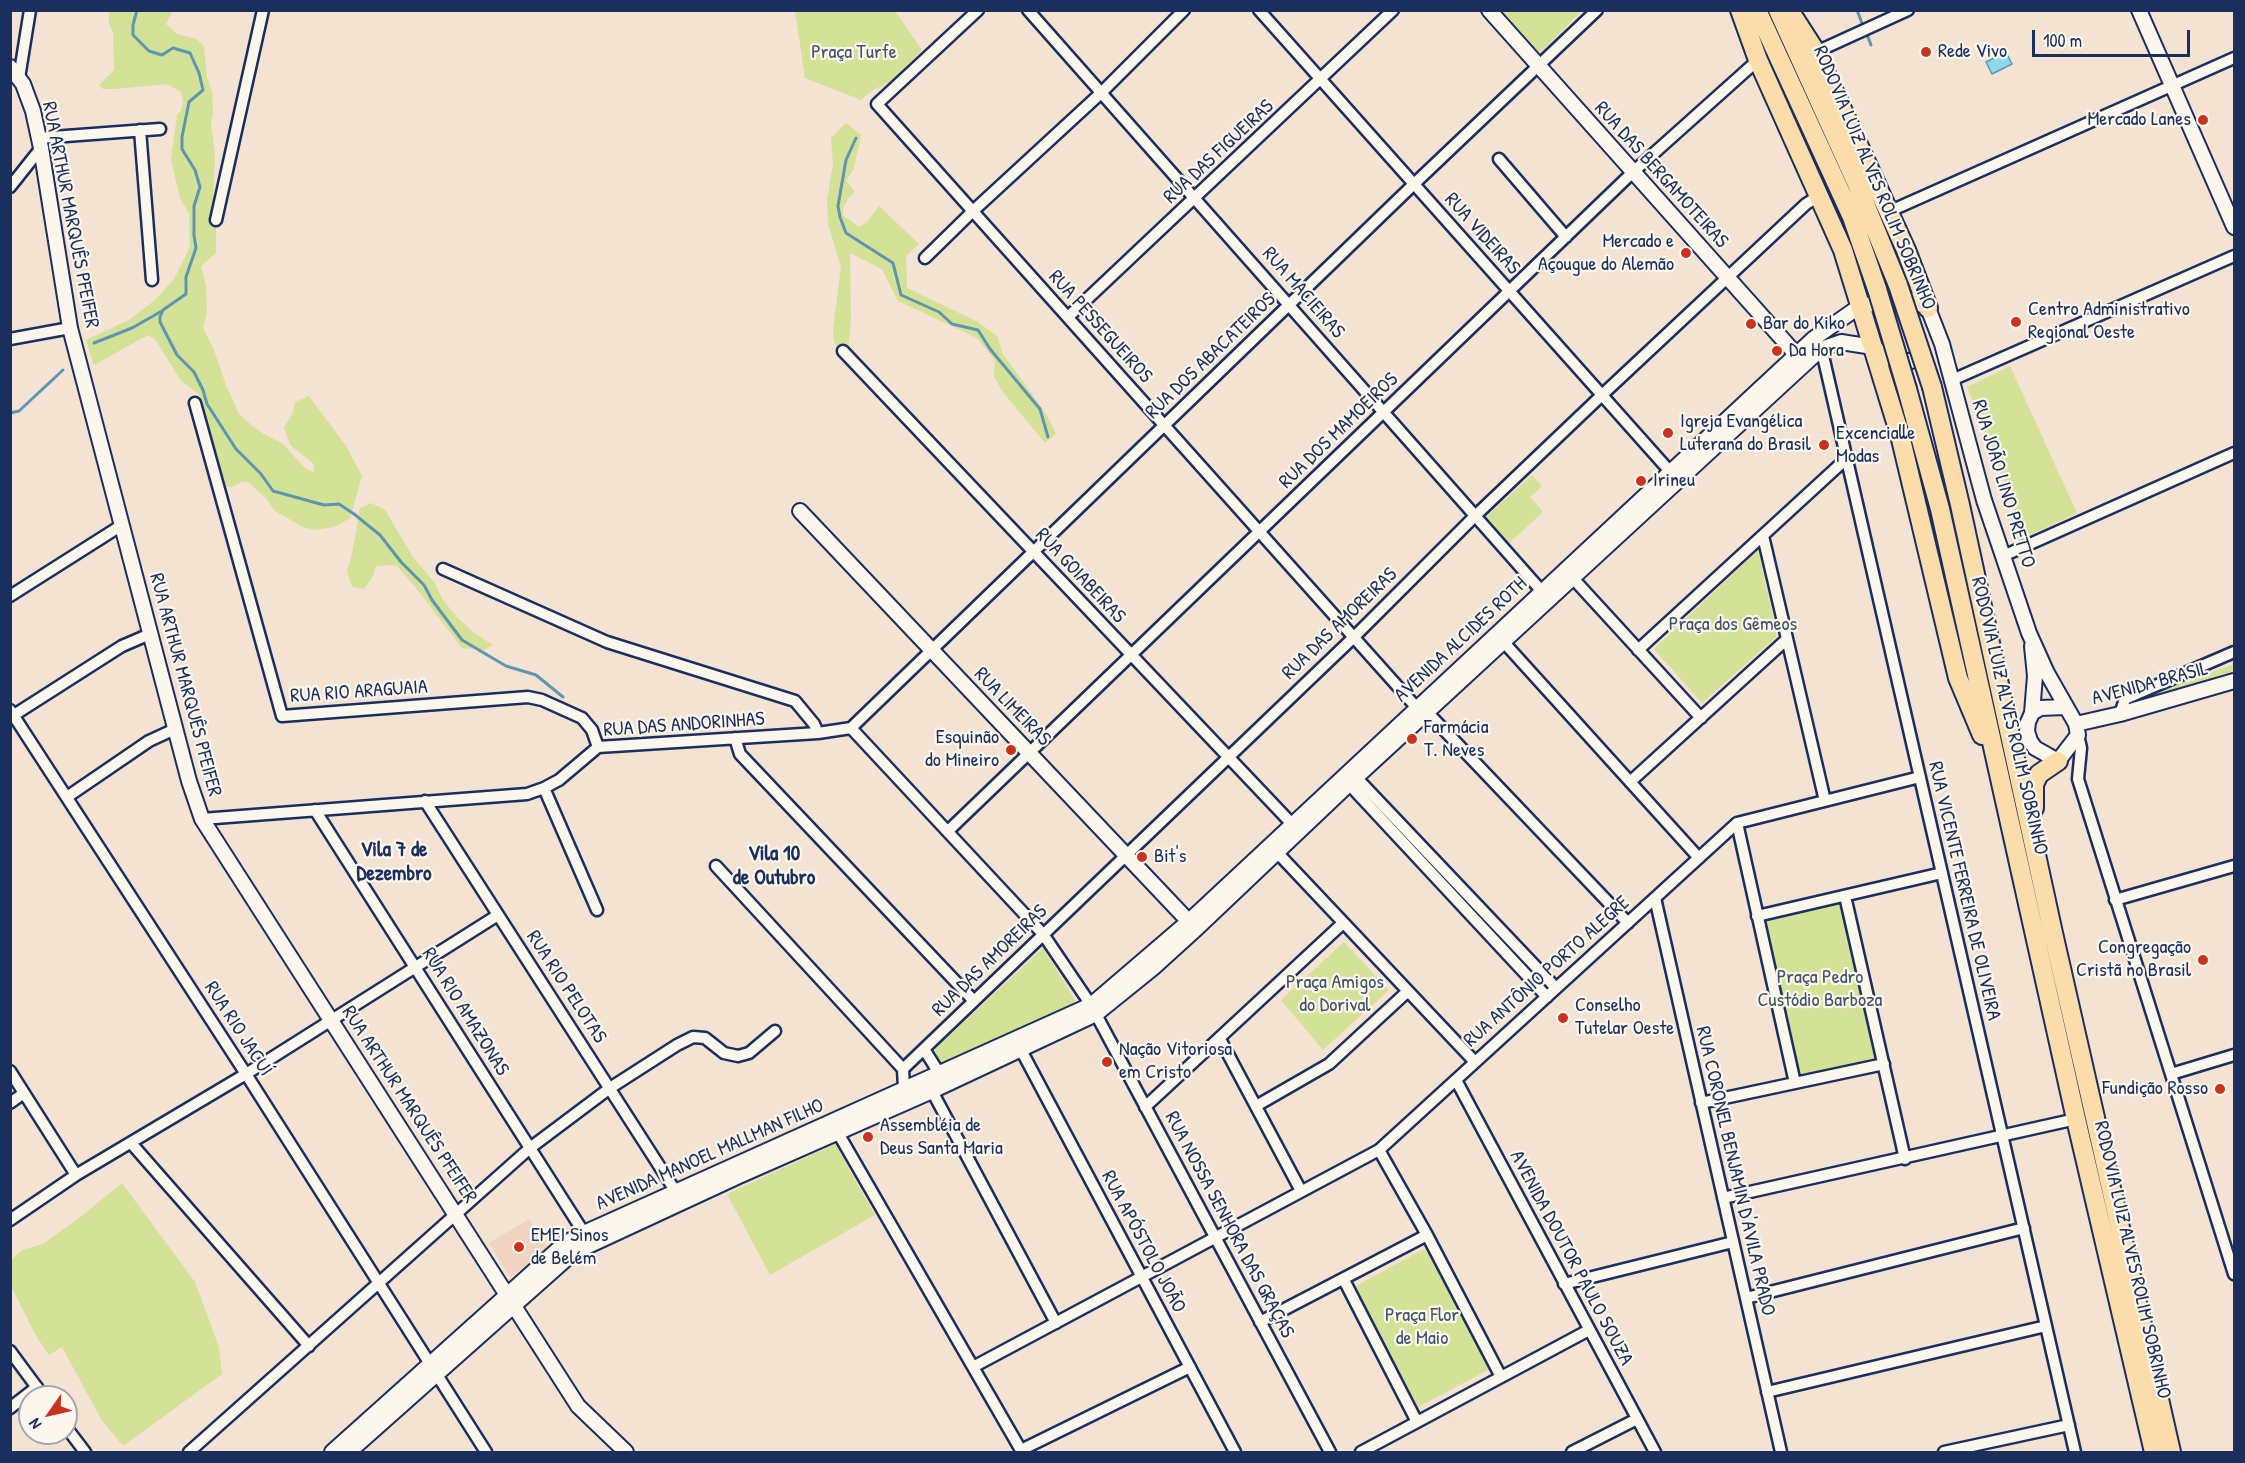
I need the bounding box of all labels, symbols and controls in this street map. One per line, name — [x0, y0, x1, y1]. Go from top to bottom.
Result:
scale bar — [2035, 18, 2192, 56]
text: 100 m — [2043, 28, 2082, 53]
place label: Rede Vivo — [1938, 40, 2007, 64]
park label: Praça Turfe — [811, 41, 897, 65]
street label: RODOVIA LUIZ ALVES ROLIM SOBRINHO — [1807, 42, 1941, 314]
marker: Rede Vivo — [1919, 45, 1933, 59]
street label: RUA DAS FIGUEIRAS — [1159, 95, 1279, 209]
street label: RUA DAS BERGAMOTEIRAS — [1589, 97, 1733, 253]
street label: RUA ARTHUR MARQUÊS PFEIFER — [36, 100, 104, 330]
place label: Mercado Lanes — [2087, 108, 2191, 132]
marker: Mercado Lanes — [2196, 113, 2210, 127]
street label: RUA VIDEIRAS — [1439, 188, 1525, 280]
place label: Mercado e Açougue do Alemão — [1538, 230, 1674, 277]
street label: RUA MACIEIRAS — [1257, 242, 1349, 344]
marker: Mercado e Açougue do Alemão — [1679, 246, 1693, 260]
street label: RUA PESSEGUEIROS — [1043, 266, 1157, 388]
street label: RUA DOS ABACATEIROS — [1141, 288, 1281, 424]
place label: Centro Administrativo Regional Oeste — [2028, 298, 2190, 345]
place label: Bar do Kiko — [1763, 312, 1845, 336]
marker: Centro Administrativo Regional Oeste — [2009, 315, 2023, 329]
marker: Bar do Kiko — [1744, 317, 1758, 331]
place label: Da Hora — [1789, 339, 1844, 363]
marker: Da Hora — [1770, 344, 1784, 358]
street label: RUA DOS MAMOEIROS — [1274, 368, 1404, 494]
street label: RUA JOÃO LINO PRETTO — [1966, 397, 2040, 571]
place label: Igreja Evangélica Luterana do Brasil — [1680, 410, 1811, 457]
place label: Excencialle Modas — [1836, 422, 1915, 469]
marker: Igreja Evangélica Luterana do Brasil — [1661, 426, 1675, 440]
marker: Excencialle Modas — [1817, 438, 1831, 452]
place label: Irineu — [1653, 469, 1695, 493]
marker: Irineu — [1634, 474, 1648, 488]
street label: RUA GOIABEIRAS — [1030, 523, 1130, 629]
street label: RUA DAS AMOREIRAS — [1277, 563, 1403, 685]
street label: RUA ARTHUR MARQUÊS PFEIFER — [144, 571, 226, 799]
street label: AVENIDA ALCIDES ROTH — [1390, 572, 1532, 708]
street label: RODOVIA LUIZ ALVES ROLIM SOBRINHO — [1965, 575, 2053, 857]
park label: Praça dos Gêmeos — [1669, 613, 1797, 637]
street label: AVENIDA BRASIL — [2089, 657, 2211, 711]
street label: RUA LIMEIRAS — [969, 663, 1055, 751]
street label: RUA RIO ARAGUAIA — [290, 675, 428, 709]
street label: RUA DAS ANDORINHAS — [603, 707, 765, 743]
place label: Farmácia T. Neves — [1424, 716, 1489, 763]
place label: Esquinão do Mineiro — [925, 726, 999, 773]
marker: Farmácia T. Neves — [1405, 732, 1419, 746]
marker: Esquinão do Mineiro — [1004, 743, 1018, 757]
street label: RUA VICENTE FERREIRA DE OLIVEIRA — [1923, 759, 2005, 1023]
district label: Vila 7 de Dezembro — [356, 837, 432, 887]
district label: Vila 10 de Outubro — [733, 841, 815, 891]
place label: Bit's — [1154, 845, 1186, 869]
marker: Bit's — [1135, 850, 1149, 864]
street label: RUA ANTÔNIO PORTO ALEGRE — [1459, 891, 1635, 1053]
street label: RUA DAS AMOREIRAS — [927, 900, 1053, 1022]
street label: RUA RIO PELOTAS — [521, 926, 611, 1048]
place label: Congregação Cristã no Brasil — [2076, 936, 2191, 983]
street label: RUA RIO AMAZONAS — [416, 944, 514, 1080]
marker: Congregação Cristã no Brasil — [2196, 953, 2210, 967]
park label: Praça Pedro Custódio Barboza — [1758, 966, 1882, 1013]
park label: Praça Amigos do Dorival — [1286, 971, 1384, 1018]
street label: RUA RIO JACUÍ — [199, 977, 277, 1081]
place label: Conselho Tutelar Oeste — [1575, 994, 1674, 1041]
street label: RUA ARTHUR MARQUÊS PFEIFER — [336, 1002, 482, 1208]
marker: Conselho Tutelar Oeste — [1556, 1011, 1570, 1025]
street label: RUA CORONEL BENJAMIN D'AVILA PRADO — [1690, 1024, 1780, 1318]
place label: Nação Vitoriosa em Cristo — [1119, 1038, 1232, 1085]
marker: Nação Vitoriosa em Cristo — [1100, 1055, 1114, 1069]
place label: Fundição Rosso — [2102, 1077, 2208, 1101]
marker: Fundição Rosso — [2213, 1082, 2227, 1096]
street label: AVENIDA MANOEL MALLMAN FILHO — [592, 1094, 828, 1216]
street label: RUA NOSSA SENHORA DAS GRAÇAS — [1159, 1108, 1299, 1342]
place label: Assembléia de Deus Santa Maria — [880, 1114, 1003, 1161]
street label: RODOVIA LUIZ ALVES ROLIM SOBRINHO — [2088, 1119, 2176, 1401]
marker: Assembléia de Deus Santa Maria — [861, 1130, 875, 1144]
street label: AVENIDA DOUTOR PAULO SOUZA — [1504, 1147, 1638, 1369]
street label: RUA APÓSTOLO JOÃO — [1096, 1167, 1190, 1317]
place label: EMEI Sinos de Belém — [531, 1224, 608, 1271]
marker: EMEI Sinos de Belém — [512, 1240, 526, 1254]
park label: Praça Flor de Maio — [1385, 1304, 1459, 1351]
north arrow — [18, 1385, 78, 1445]
text: N — [23, 1414, 46, 1434]

